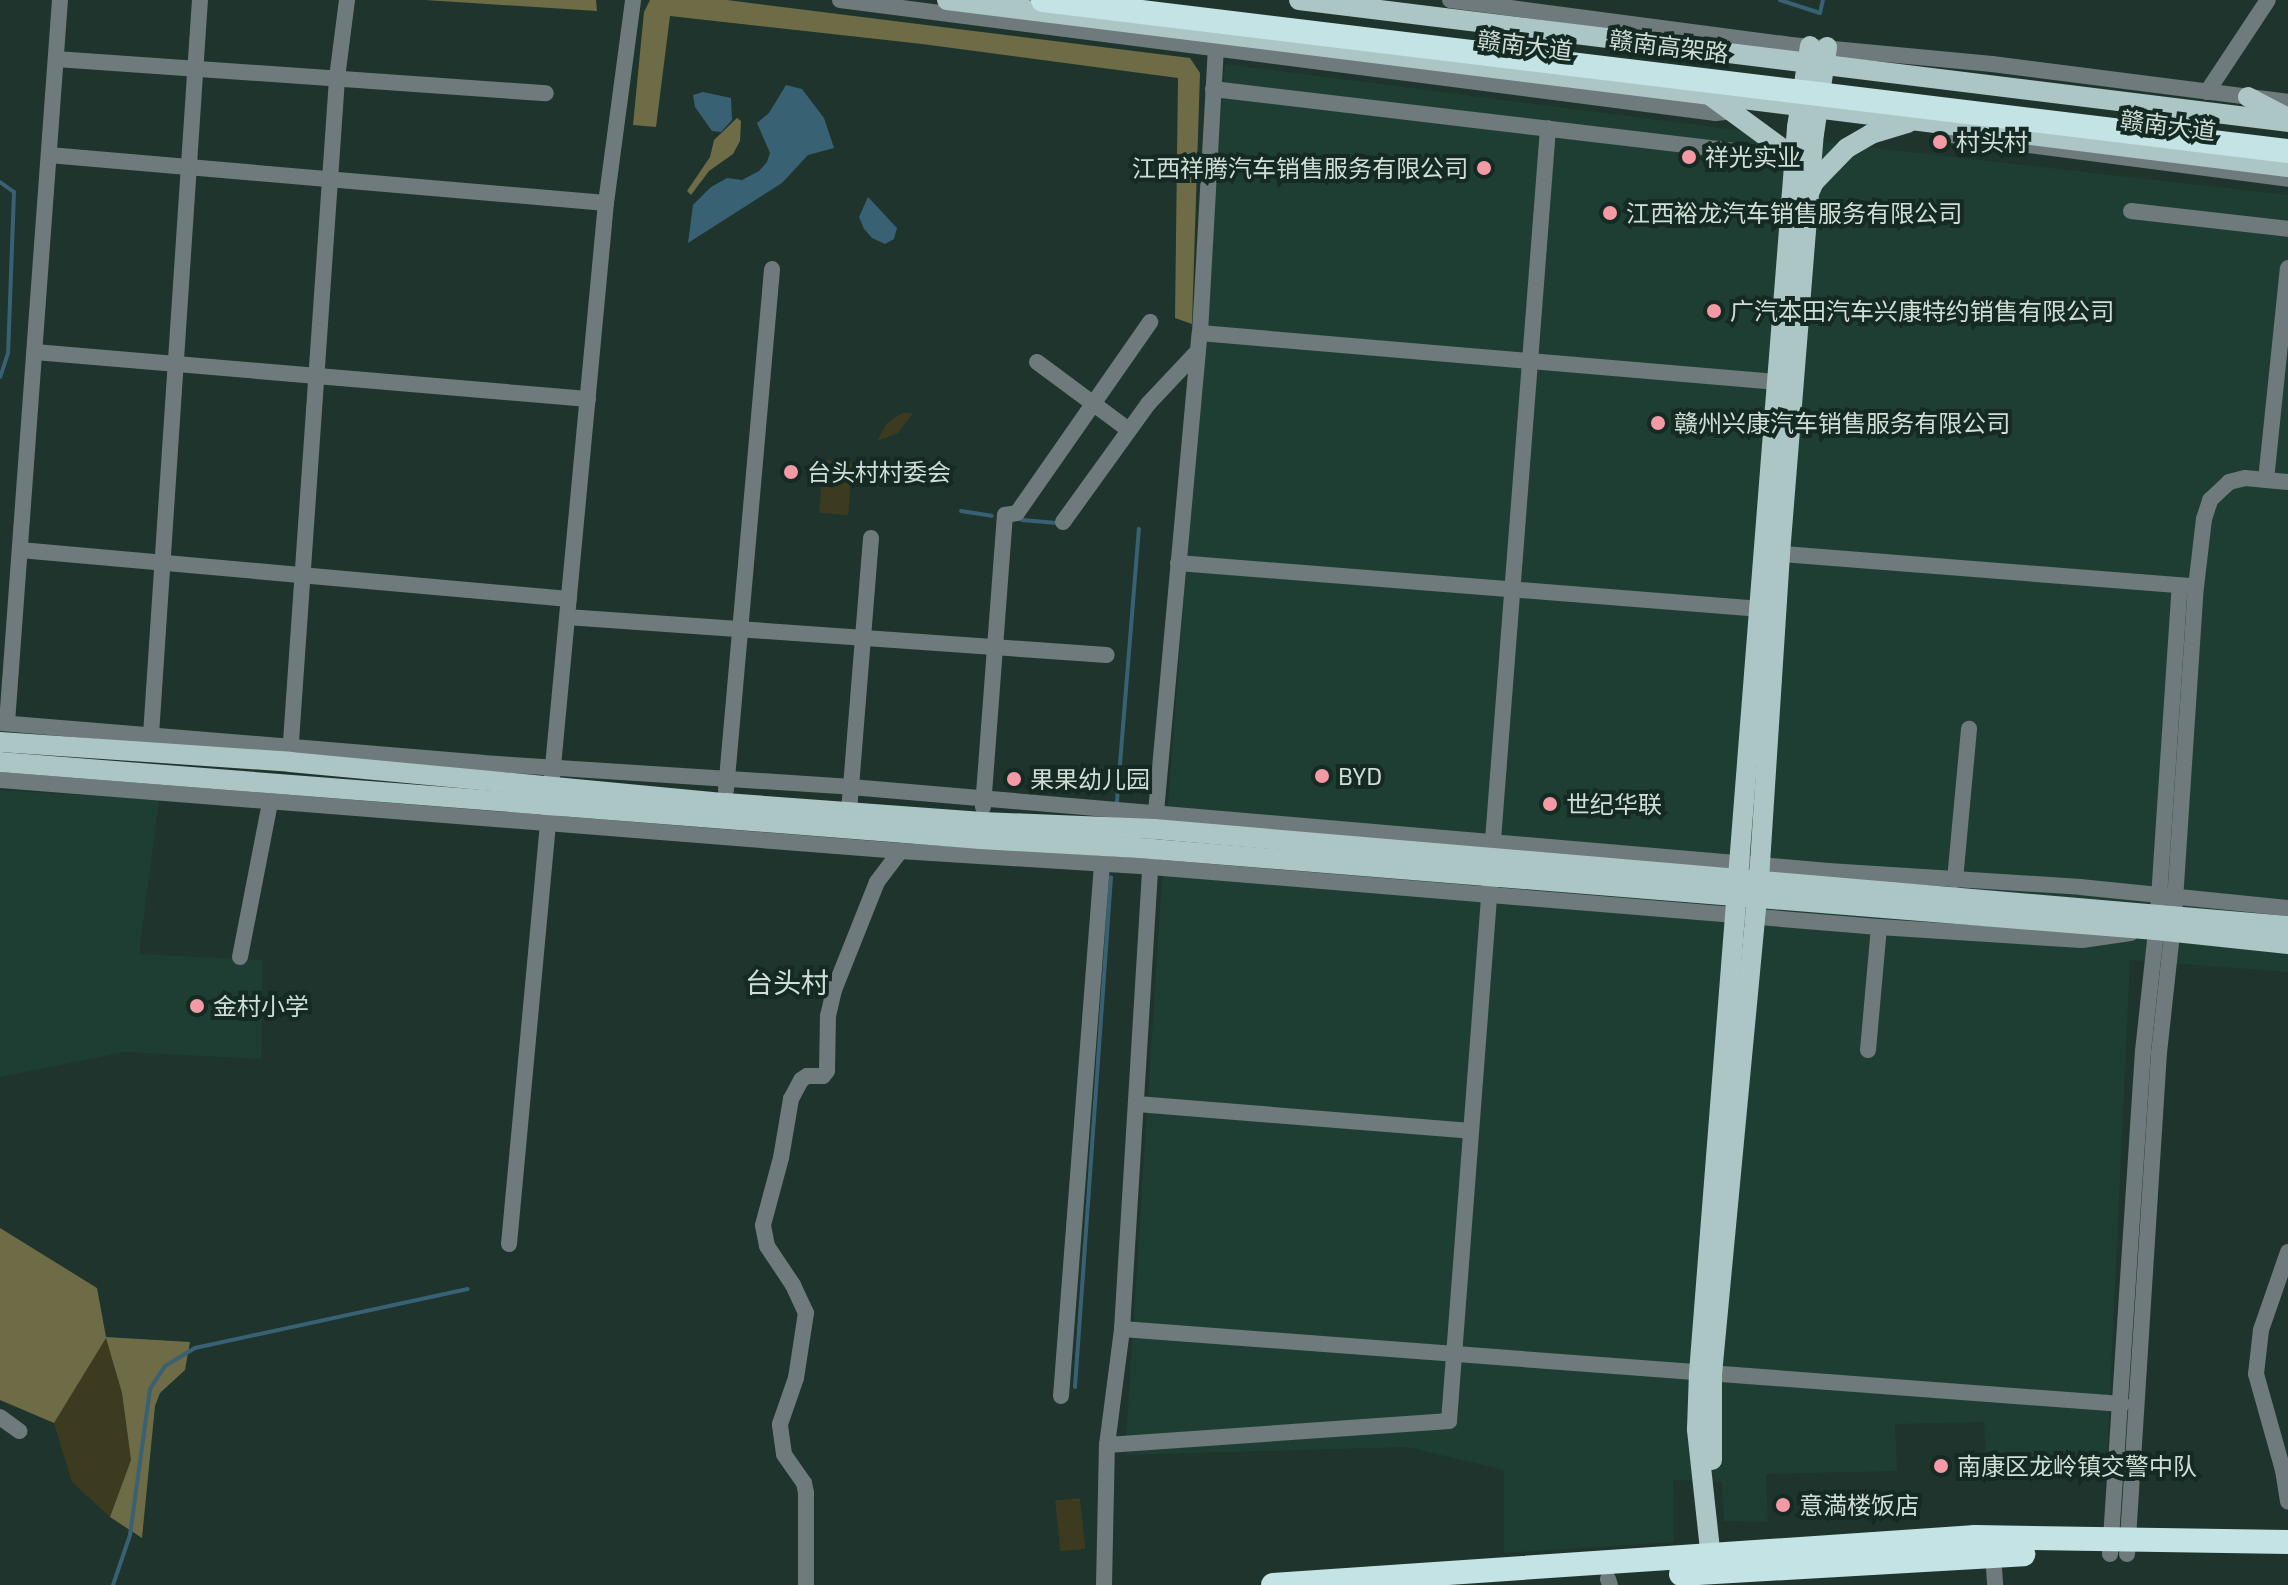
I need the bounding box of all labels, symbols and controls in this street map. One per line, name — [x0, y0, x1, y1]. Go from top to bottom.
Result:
street label: 赣南高架路 — [1608, 24, 1730, 68]
street label: 赣南大道 — [1476, 25, 1574, 65]
street label: 赣南大道 — [2119, 105, 2217, 145]
place label: 村头村 — [1956, 128, 2028, 156]
marker: 村头村 — [1931, 133, 1949, 151]
place label: 祥光实业 — [1705, 143, 1801, 171]
marker: 祥光实业 — [1680, 148, 1698, 166]
place label: 江西祥腾汽车销售服务有限公司 — [1132, 154, 1468, 182]
marker: 江西祥腾汽车销售服务有限公司 — [1475, 159, 1493, 177]
place label: 江西裕龙汽车销售服务有限公司 — [1626, 199, 1962, 227]
marker: 江西裕龙汽车销售服务有限公司 — [1601, 204, 1619, 222]
place label: 广汽本田汽车兴康特约销售有限公司 — [1730, 297, 2114, 325]
marker: 广汽本田汽车兴康特约销售有限公司 — [1705, 302, 1723, 320]
place label: 赣州兴康汽车销售服务有限公司 — [1674, 409, 2010, 437]
marker: 赣州兴康汽车销售服务有限公司 — [1649, 414, 1667, 432]
place label: 台头村村委会 — [807, 458, 951, 486]
marker: 台头村村委会 — [782, 463, 800, 481]
place label: BYD — [1338, 762, 1382, 790]
place label: 果果幼儿园 — [1030, 765, 1150, 793]
marker: BYD — [1313, 767, 1331, 785]
marker: 果果幼儿园 — [1005, 770, 1023, 788]
place label: 世纪华联 — [1566, 790, 1662, 818]
marker: 世纪华联 — [1541, 795, 1559, 813]
district label: 台头村 — [745, 965, 829, 999]
place label: 金村小学 — [213, 992, 309, 1020]
marker: 金村小学 — [188, 997, 206, 1015]
place label: 南康区龙岭镇交警中队 — [1957, 1452, 2197, 1480]
marker: 南康区龙岭镇交警中队 — [1932, 1457, 1950, 1475]
place label: 意満楼饭店 — [1799, 1491, 1919, 1519]
marker: 意満楼饭店 — [1774, 1496, 1792, 1514]

